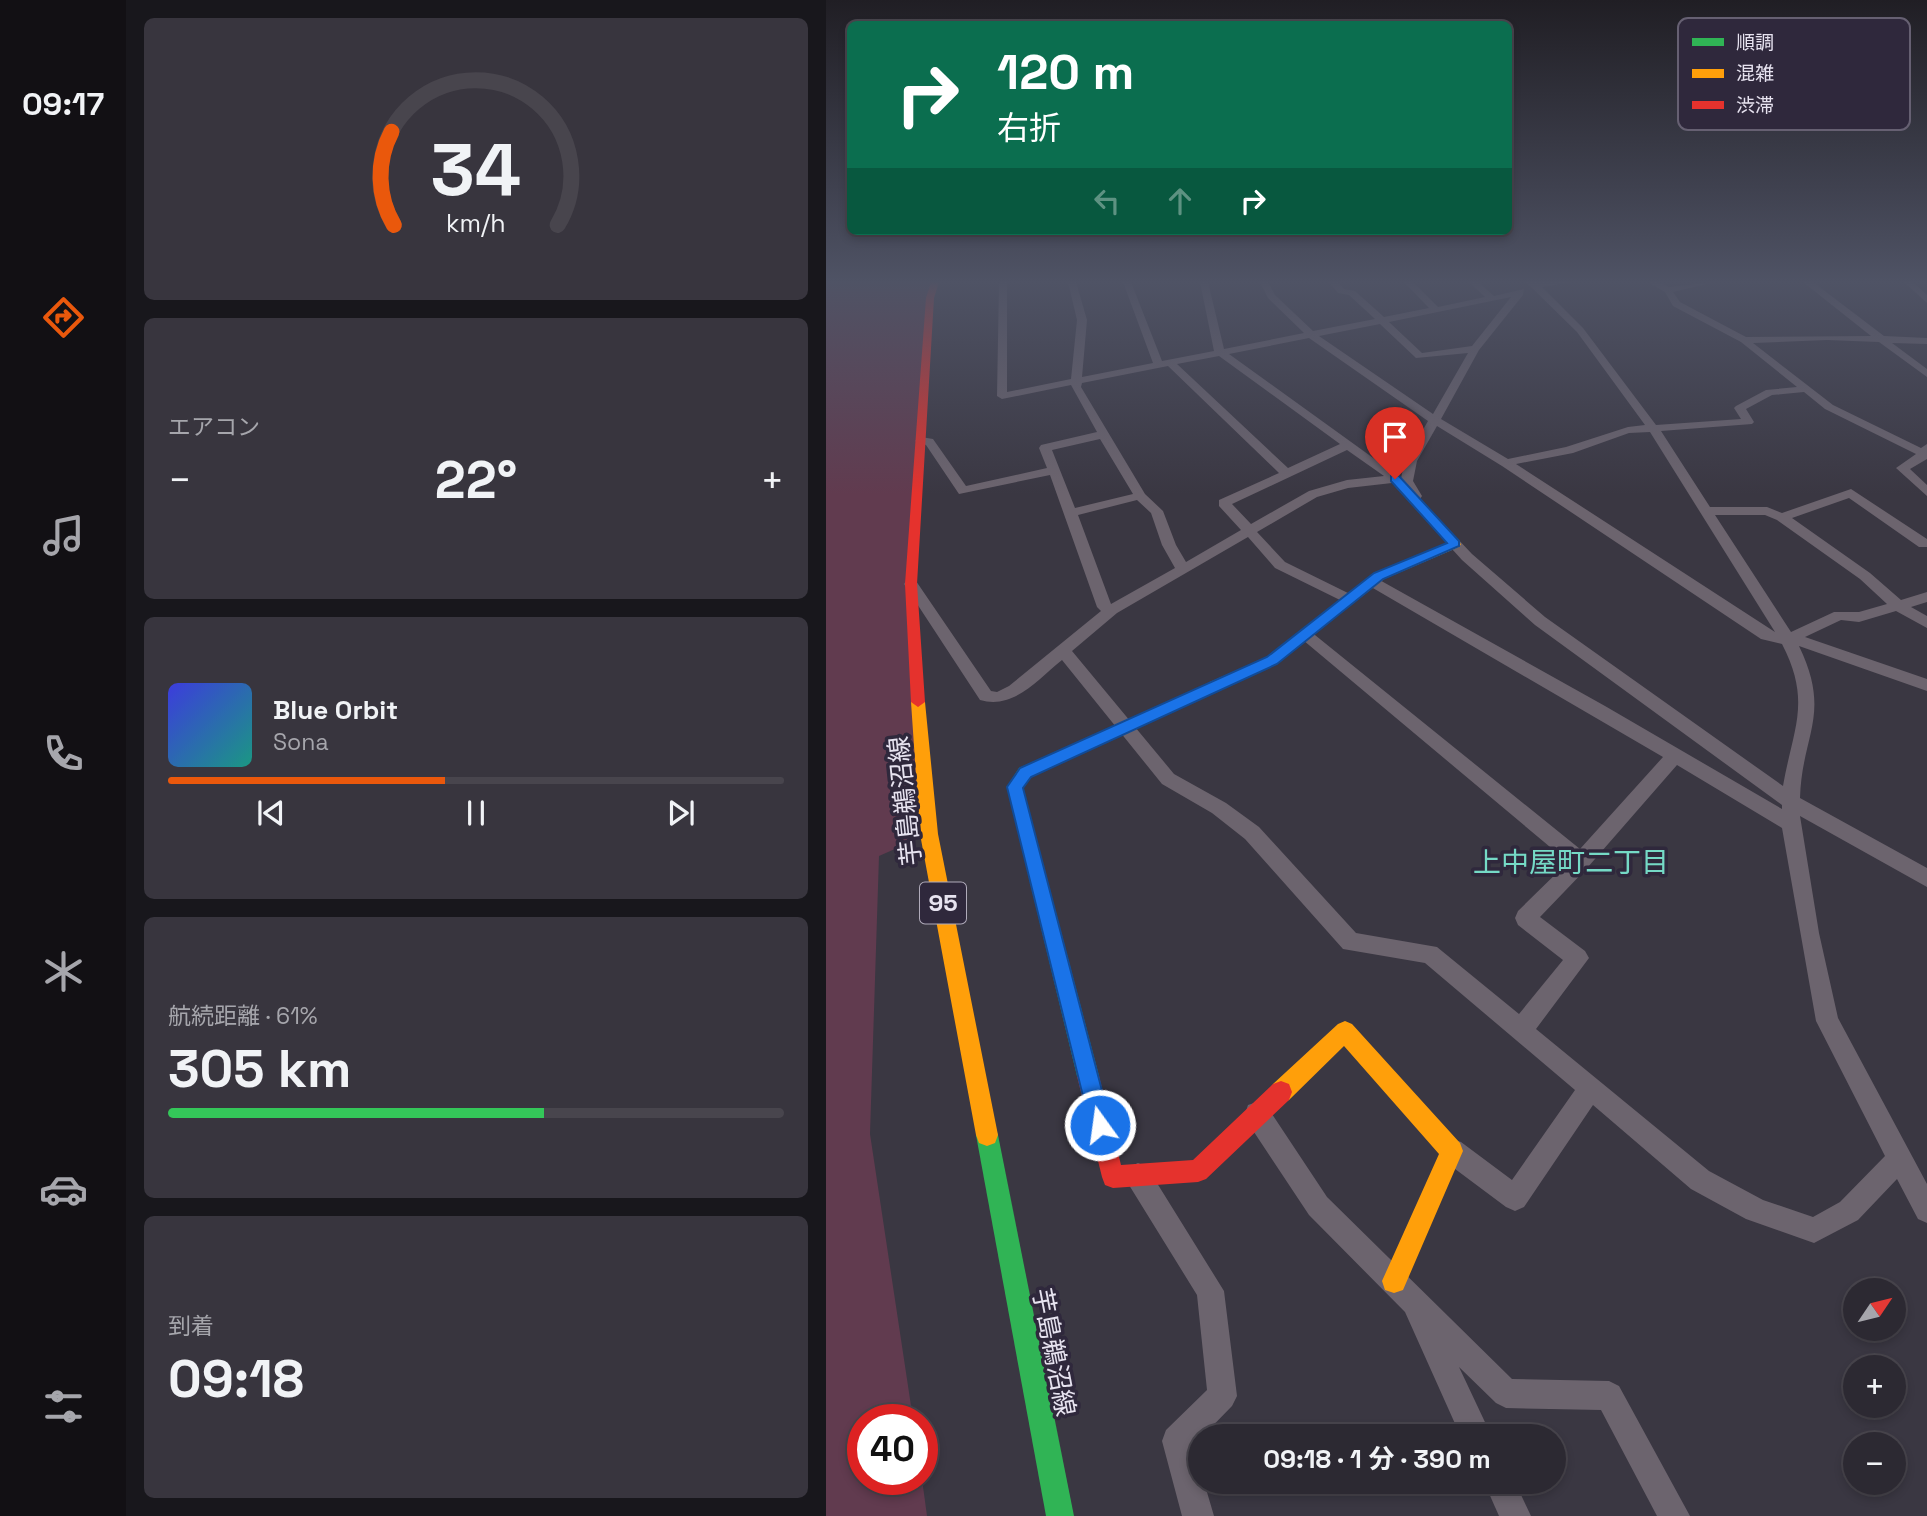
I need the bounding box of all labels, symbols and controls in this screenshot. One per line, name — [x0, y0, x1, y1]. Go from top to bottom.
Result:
legend — [1678, 18, 1910, 130]
text: 順調 — [1736, 30, 1774, 55]
text: 120 m — [997, 41, 1134, 103]
icon: right — [882, 49, 973, 140]
text: 混雑 — [1736, 61, 1774, 86]
text: 09:17 — [22, 84, 104, 124]
text: 渋滞 — [1736, 93, 1774, 118]
text: 右折 — [997, 108, 1061, 148]
text: 34 — [431, 123, 521, 216]
icon: left — [1088, 182, 1126, 220]
icon: ahead — [1161, 182, 1199, 220]
icon: right — [1234, 182, 1272, 220]
text: km/h — [446, 207, 506, 239]
icon: directions — [39, 293, 88, 342]
pin — [1365, 407, 1425, 479]
text: エアコン — [168, 412, 260, 442]
icon: arrive — [1376, 418, 1414, 456]
text: 22° — [435, 447, 517, 513]
text: − — [168, 456, 192, 504]
text: + — [760, 456, 784, 504]
icon: music — [39, 511, 88, 560]
text: Blue Orbit — [273, 693, 398, 727]
text: Sona — [273, 727, 329, 757]
icon: phone — [39, 729, 88, 778]
street label: 芋島鵜沼線 — [881, 735, 929, 867]
icon: previous — [252, 794, 290, 832]
icon: pause — [457, 794, 495, 832]
icon: next — [662, 794, 700, 832]
district label: 上中屋町二丁目 — [1473, 844, 1669, 880]
road number: 95 — [920, 882, 966, 923]
icon: climate — [39, 947, 88, 996]
text: 航続距離 · 61% — [168, 1001, 318, 1031]
text: 305 km — [168, 1036, 351, 1102]
position arrow — [1063, 1088, 1137, 1162]
icon: car — [39, 1165, 88, 1214]
north arrow — [1843, 1278, 1906, 1340]
map controls — [1843, 1278, 1906, 1495]
street label: 芋島鵜沼線 — [1025, 1285, 1083, 1419]
text: 到着 — [168, 1311, 214, 1341]
text: 09:18 — [168, 1346, 304, 1412]
button: + — [1843, 1355, 1906, 1418]
icon: filters — [39, 1382, 88, 1431]
speed limit sign: 40 — [847, 1404, 938, 1495]
button: − — [1843, 1432, 1906, 1495]
text: 09:18 · 1 分 · 390 m — [1263, 1442, 1491, 1476]

